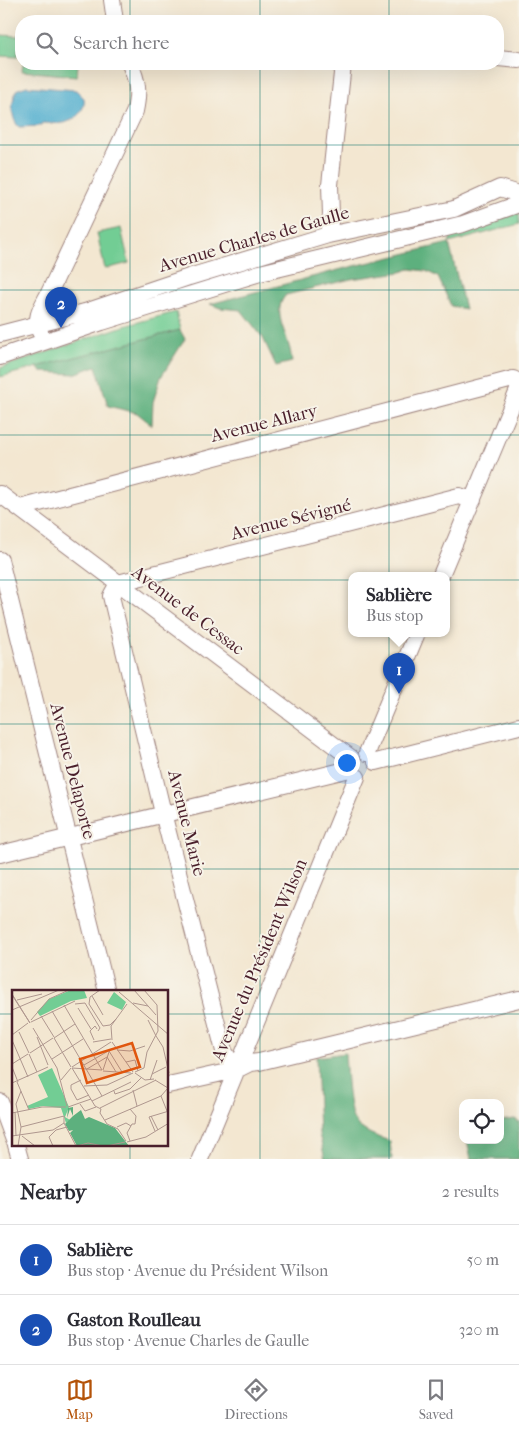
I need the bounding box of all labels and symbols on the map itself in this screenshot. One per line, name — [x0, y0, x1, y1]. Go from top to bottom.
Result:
street label: Avenue Charles de Gaulle — [156, 202, 352, 277]
pin: 2 — [45, 287, 77, 328]
street label: Avenue Allary — [208, 400, 321, 447]
street label: Avenue Sévigné — [228, 494, 354, 545]
street label: Avenue de Cessac — [127, 561, 248, 659]
pin: 1 — [383, 653, 415, 694]
street label: Avenue Delaporte — [45, 700, 100, 842]
your location — [334, 750, 360, 776]
street label: Avenue Marie — [163, 767, 210, 878]
street label: Avenue du Président Wilson — [207, 855, 312, 1066]
inset map — [12, 990, 169, 1146]

